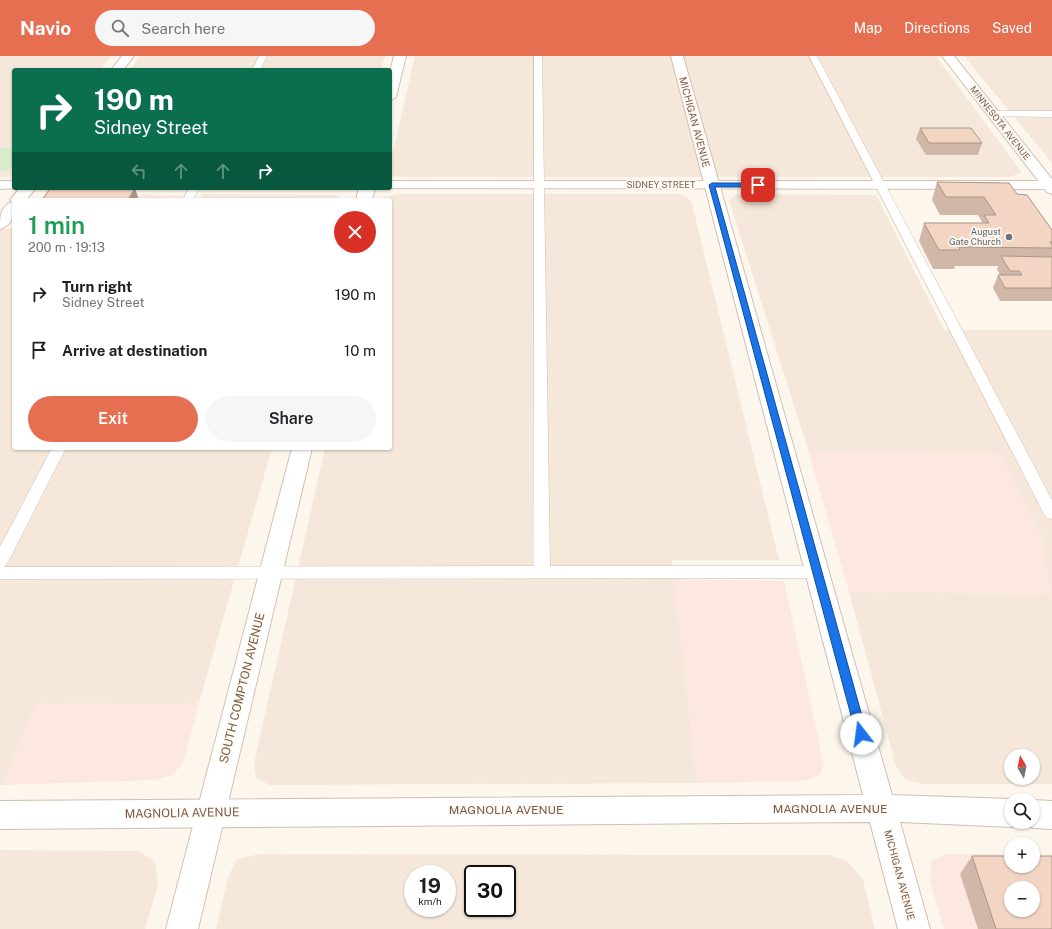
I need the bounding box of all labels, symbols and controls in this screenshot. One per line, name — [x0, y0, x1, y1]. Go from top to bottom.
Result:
search box — [95, 10, 375, 46]
text: Navio — [20, 17, 71, 39]
icon: search — [109, 17, 131, 39]
text: Search here — [141, 20, 225, 37]
text: Map — [854, 20, 882, 36]
text: Directions — [904, 20, 970, 36]
text: Saved — [992, 20, 1032, 36]
street label: MICHIGAN AVENUE — [677, 75, 713, 169]
text: 190 m — [94, 83, 174, 116]
street label: MINNESOTA AVENUE — [968, 83, 1033, 162]
icon: right — [28, 84, 80, 136]
text: Sidney Street — [94, 117, 208, 138]
icon: left — [128, 160, 150, 182]
icon: ahead — [170, 160, 192, 182]
icon: ahead — [212, 160, 234, 182]
icon: right — [254, 160, 276, 182]
pin — [741, 168, 775, 202]
icon: arrive — [747, 174, 769, 196]
street label: SIDNEY STREET — [627, 179, 696, 190]
text: 1 min — [28, 211, 85, 239]
button: close — [334, 211, 376, 253]
place label: August Gate Church — [949, 226, 1001, 247]
marker: August Gate Church — [1004, 232, 1014, 242]
text: 200 m · 19:13 — [28, 240, 105, 255]
text: Turn right — [62, 278, 132, 295]
icon: right — [28, 283, 50, 305]
text: 190 m — [335, 286, 376, 303]
text: Sidney Street — [62, 295, 145, 310]
icon: arrive — [28, 339, 50, 361]
text: Arrive at destination — [62, 342, 207, 359]
text: 10 m — [344, 342, 376, 359]
button: Exit — [28, 396, 198, 442]
button: Share — [206, 396, 376, 442]
street label: SOUTH COMPTON AVENUE — [216, 611, 268, 765]
position arrow — [840, 713, 882, 755]
north arrow — [1004, 749, 1040, 785]
map controls — [1004, 749, 1040, 917]
button: search — [1004, 793, 1040, 829]
street label: MAGNOLIA AVENUE — [773, 802, 887, 816]
street label: MAGNOLIA AVENUE — [449, 803, 563, 817]
street label: MAGNOLIA AVENUE — [125, 805, 239, 821]
street label: MICHIGAN AVENUE — [882, 828, 918, 922]
button: + — [1004, 837, 1040, 873]
speed limit sign: 30 — [464, 865, 516, 917]
text: 19 — [419, 874, 441, 898]
button: − — [1004, 881, 1040, 917]
text: km/h — [418, 895, 442, 907]

